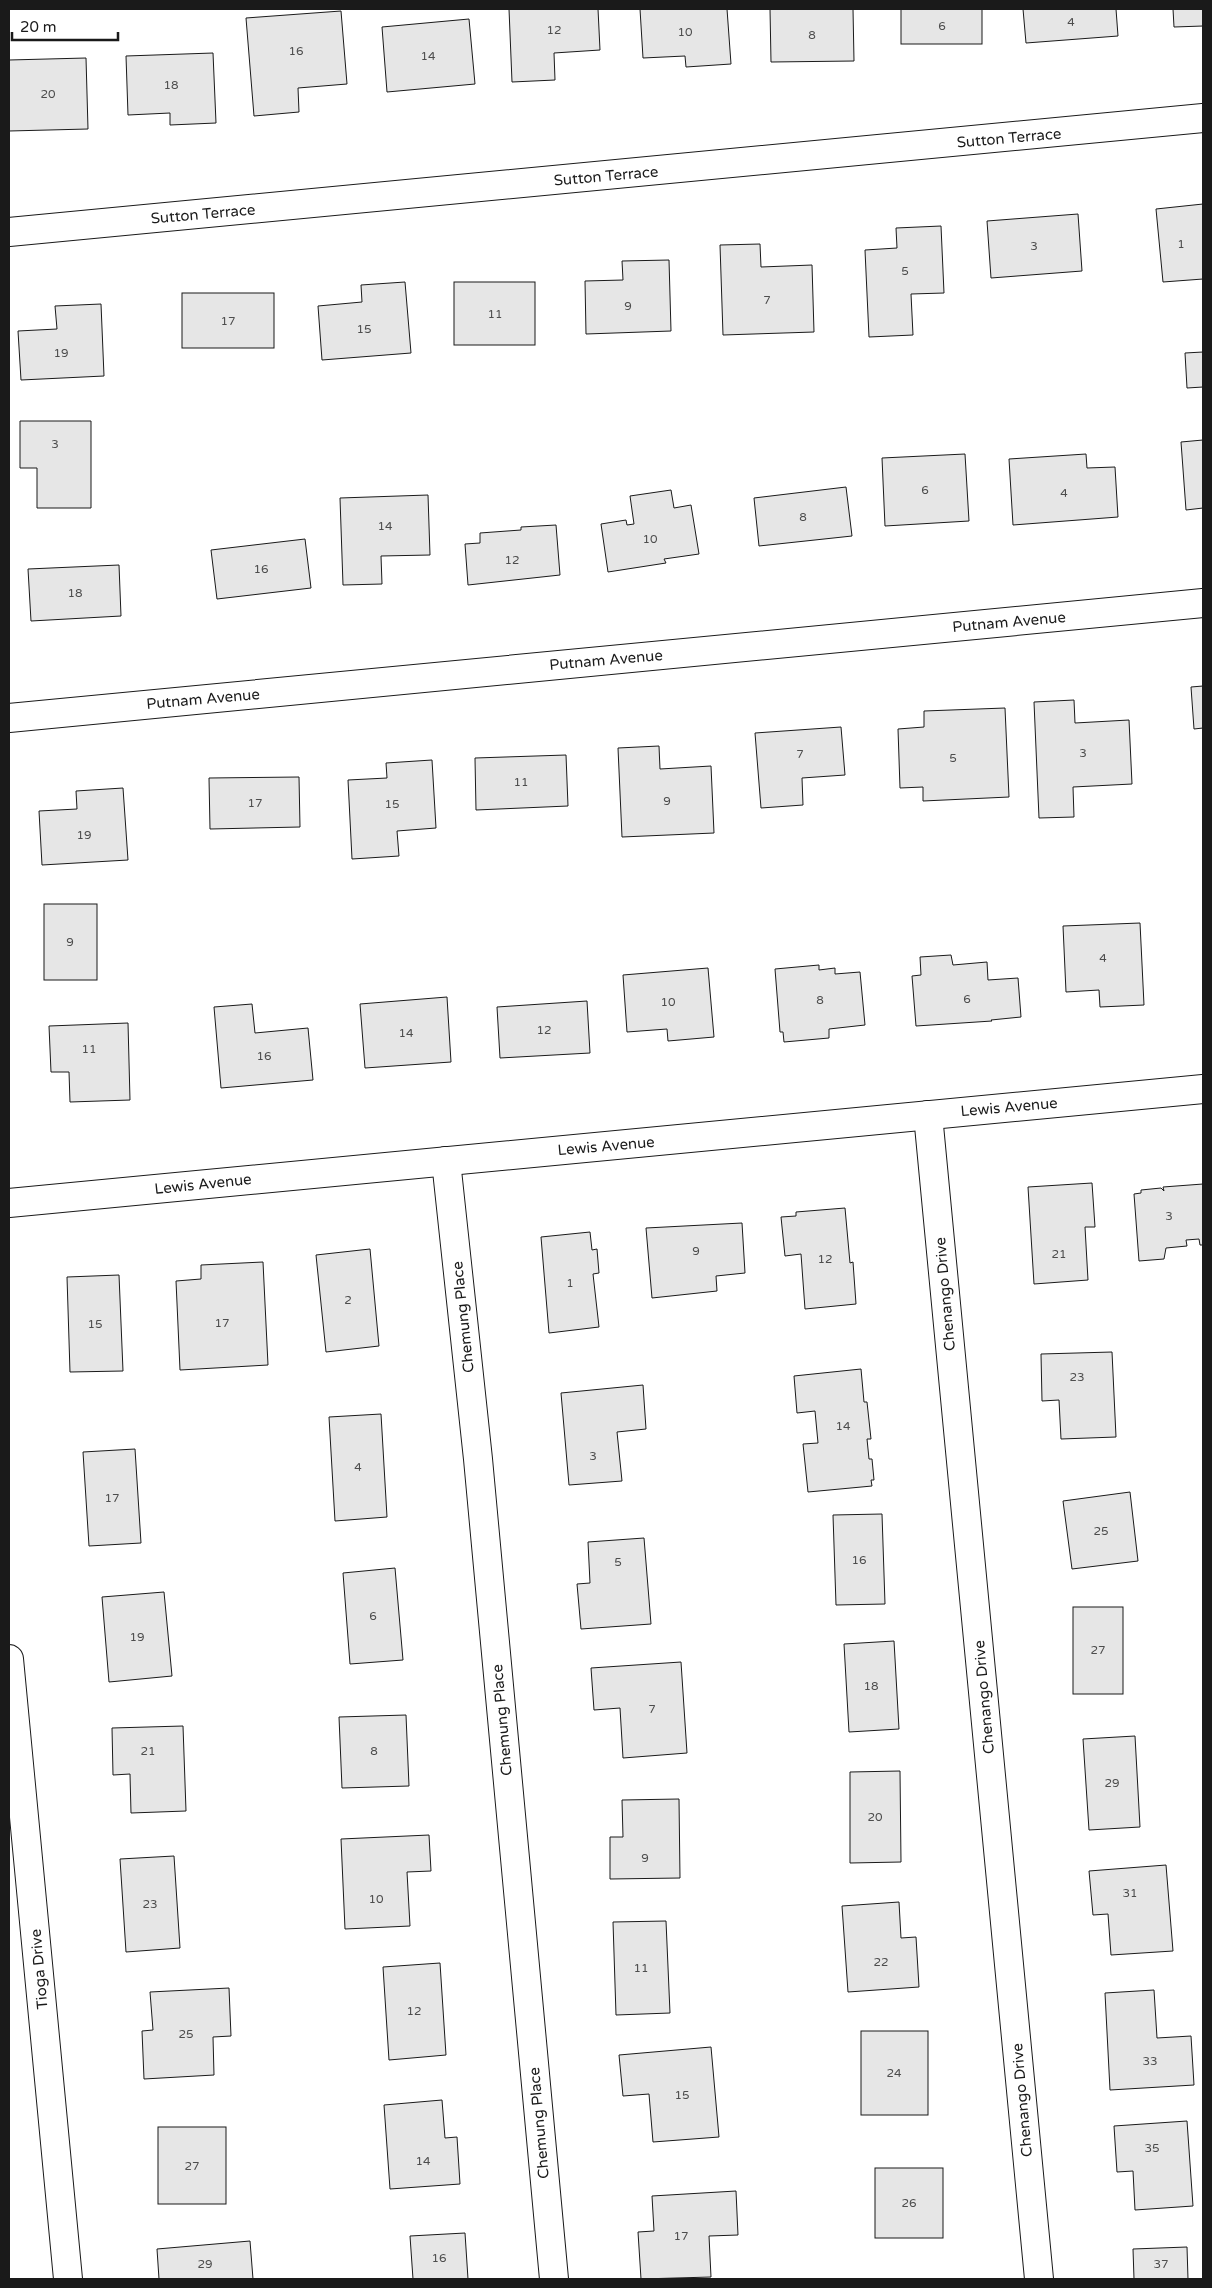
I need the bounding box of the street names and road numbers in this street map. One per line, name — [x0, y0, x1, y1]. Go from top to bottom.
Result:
street label: Sutton Terrace — [956, 124, 1062, 152]
street label: Sutton Terrace — [553, 162, 659, 190]
street label: Sutton Terrace — [150, 200, 256, 228]
street label: Putnam Avenue — [952, 608, 1066, 636]
street label: Putnam Avenue — [549, 646, 663, 674]
street label: Putnam Avenue — [146, 685, 260, 713]
street label: Lewis Avenue — [960, 1094, 1058, 1120]
street label: Lewis Avenue — [557, 1133, 655, 1159]
street label: Lewis Avenue — [154, 1170, 252, 1198]
street label: Chenango Drive — [931, 1236, 959, 1352]
street label: Chemung Place — [448, 1260, 478, 1374]
street label: Chenango Drive — [970, 1639, 998, 1755]
street label: Chemung Place — [488, 1663, 516, 1777]
street label: Tioga Drive — [27, 1928, 51, 2010]
street label: Chenango Drive — [1008, 2042, 1036, 2158]
street label: Chemung Place — [525, 2066, 553, 2180]

